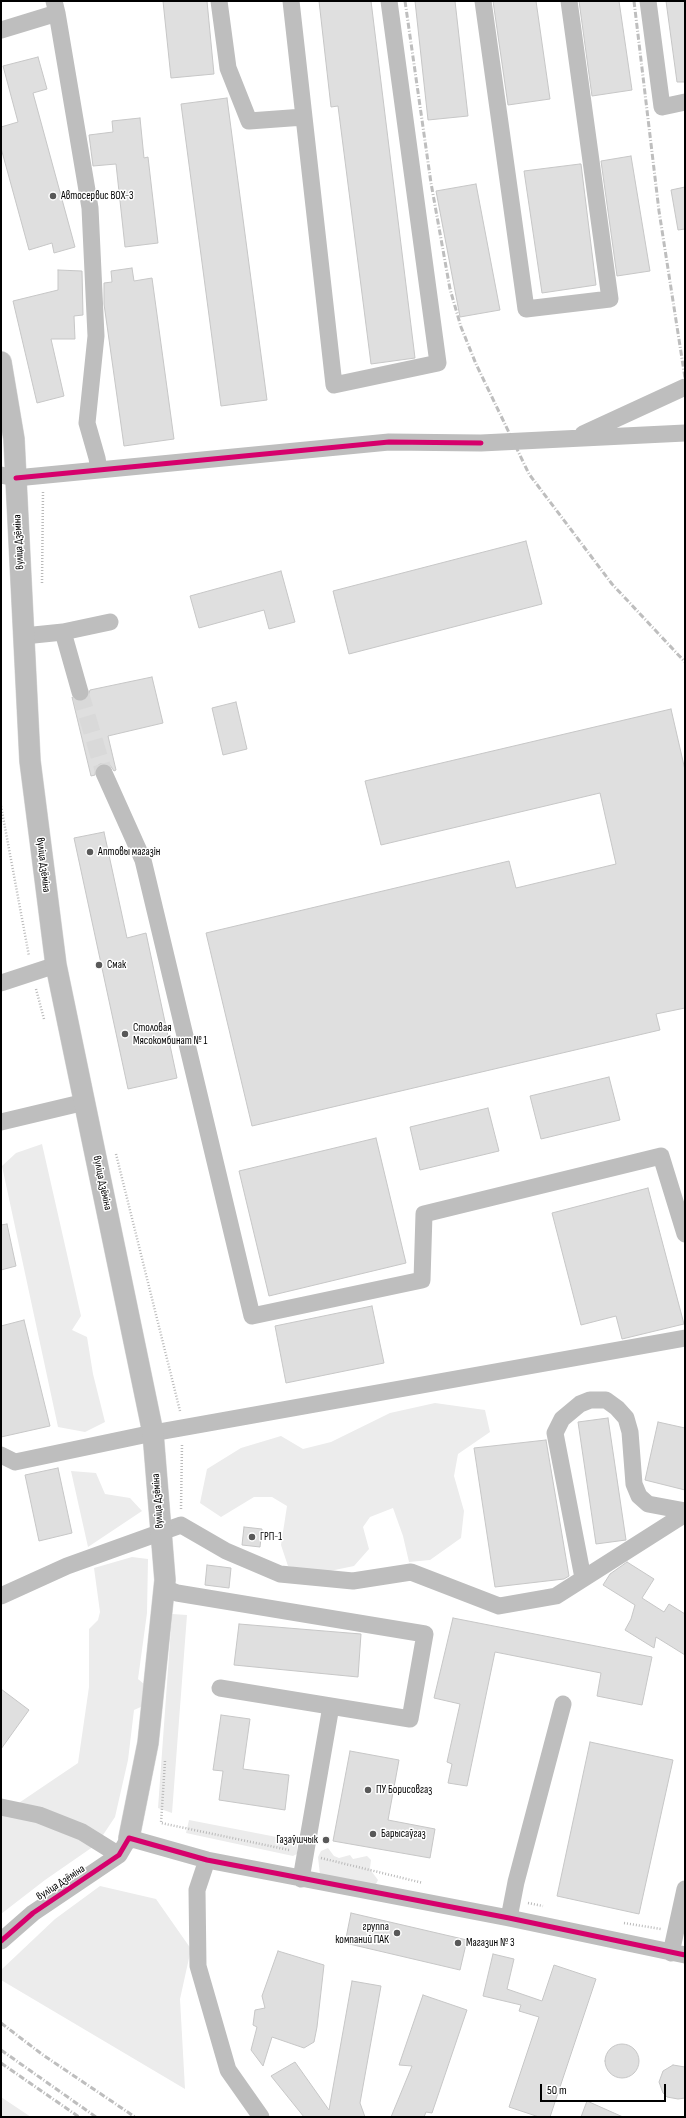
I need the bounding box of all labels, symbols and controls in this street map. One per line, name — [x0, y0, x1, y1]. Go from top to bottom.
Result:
place label: Автосервис BOX-3 — [61, 189, 134, 203]
marker: Автосервис BOX-3 — [48, 191, 58, 201]
street label: вуліца Дзёміна — [11, 514, 27, 570]
street label: вуліца Дзёміна — [33, 837, 53, 893]
place label: Аптовы магазін — [98, 845, 160, 859]
marker: Аптовы магазін — [85, 847, 95, 857]
place label: Смак — [107, 958, 126, 972]
marker: Смак — [94, 960, 104, 970]
place label: Столовая Мясокомбинат № 1 — [133, 1021, 207, 1047]
marker: Столовая Мясокомбинат № 1 — [120, 1029, 130, 1039]
street label: вуліца Дзёміна — [90, 1155, 114, 1211]
street label: вуліца Дзёміна — [149, 1473, 167, 1529]
place label: ГРП-1 — [260, 1530, 282, 1544]
marker: ГРП-1 — [247, 1532, 257, 1542]
place label: ПУ Борисовгаз — [376, 1783, 432, 1797]
marker: ПУ Борисовгаз — [363, 1785, 373, 1795]
place label: Барысаўгаз — [381, 1827, 426, 1841]
marker: Барысаўгаз — [368, 1829, 378, 1839]
place label: Газаўшчык — [276, 1833, 318, 1847]
marker: Газаўшчык — [321, 1835, 331, 1845]
street label: вуліца Дзёміна — [34, 1862, 88, 1904]
place label: группа компаний ПАК — [335, 1920, 389, 1946]
marker: группа компаний ПАК — [392, 1928, 402, 1938]
place label: Магазин № 3 — [466, 1936, 515, 1950]
marker: Магазин № 3 — [453, 1938, 463, 1948]
scale bar — [542, 2076, 668, 2102]
text: 50 m — [547, 2083, 567, 2098]

